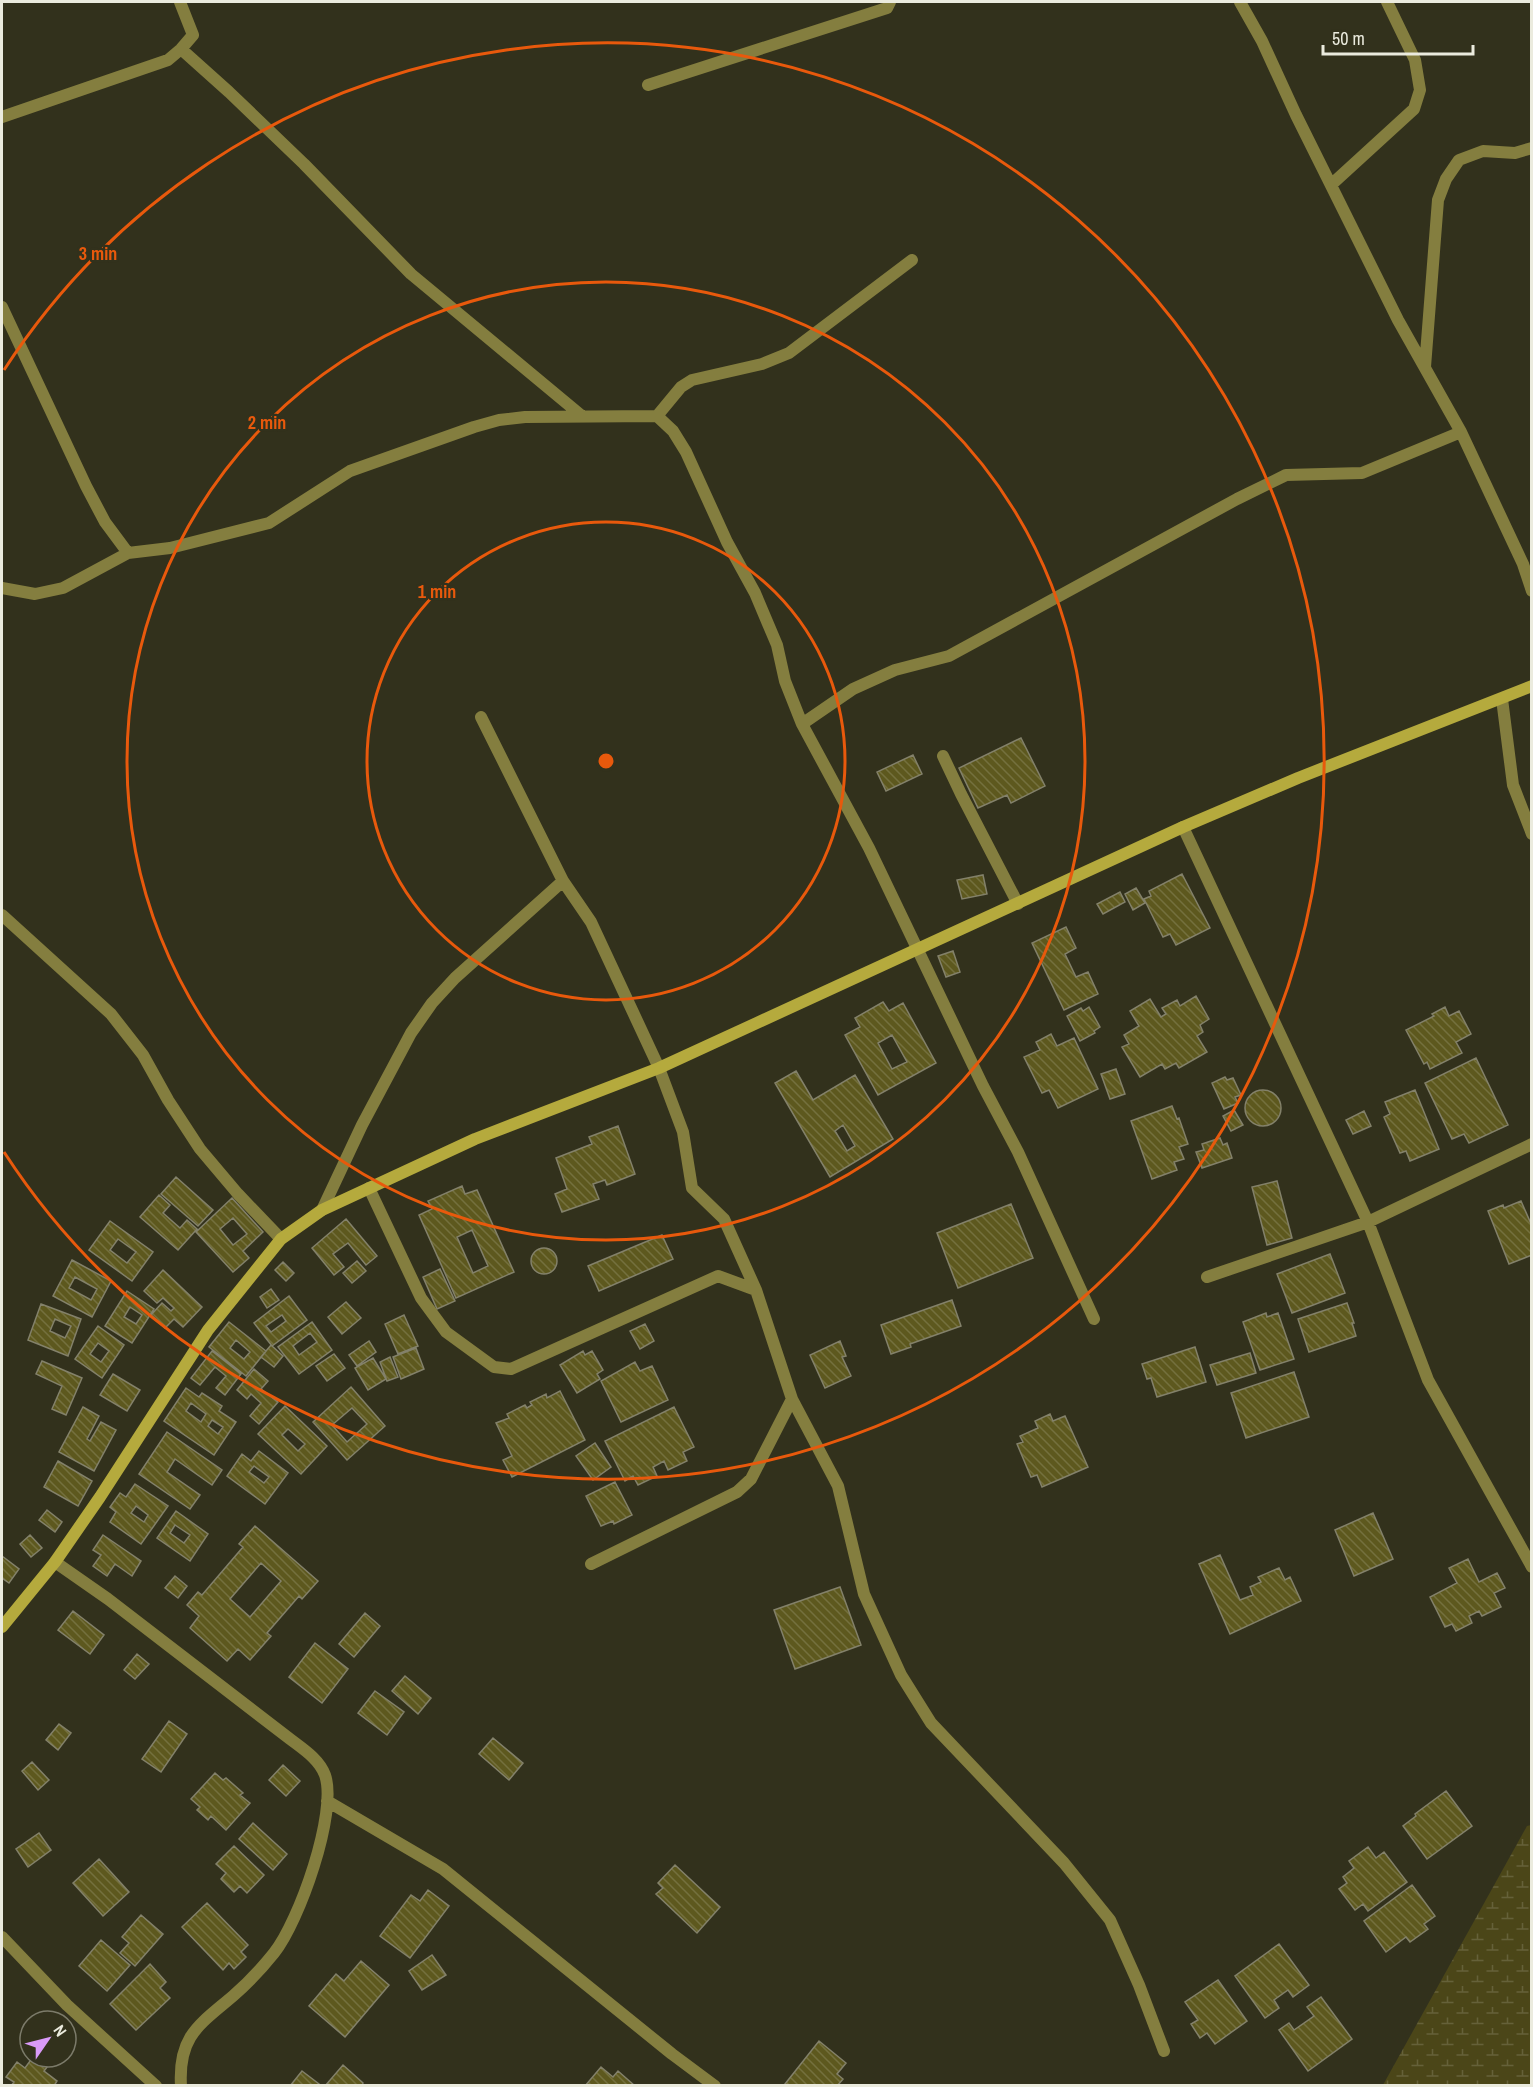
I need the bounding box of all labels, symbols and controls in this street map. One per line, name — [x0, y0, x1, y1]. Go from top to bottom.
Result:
scale bar — [1323, 18, 1473, 56]
text: 50 m — [1332, 26, 1365, 51]
text: 3 min — [79, 241, 117, 266]
text: 2 min — [248, 410, 286, 435]
text: 1 min — [418, 579, 456, 604]
centre of rings — [596, 751, 616, 771]
north arrow — [18, 2009, 78, 2069]
text: N — [49, 2020, 72, 2041]

